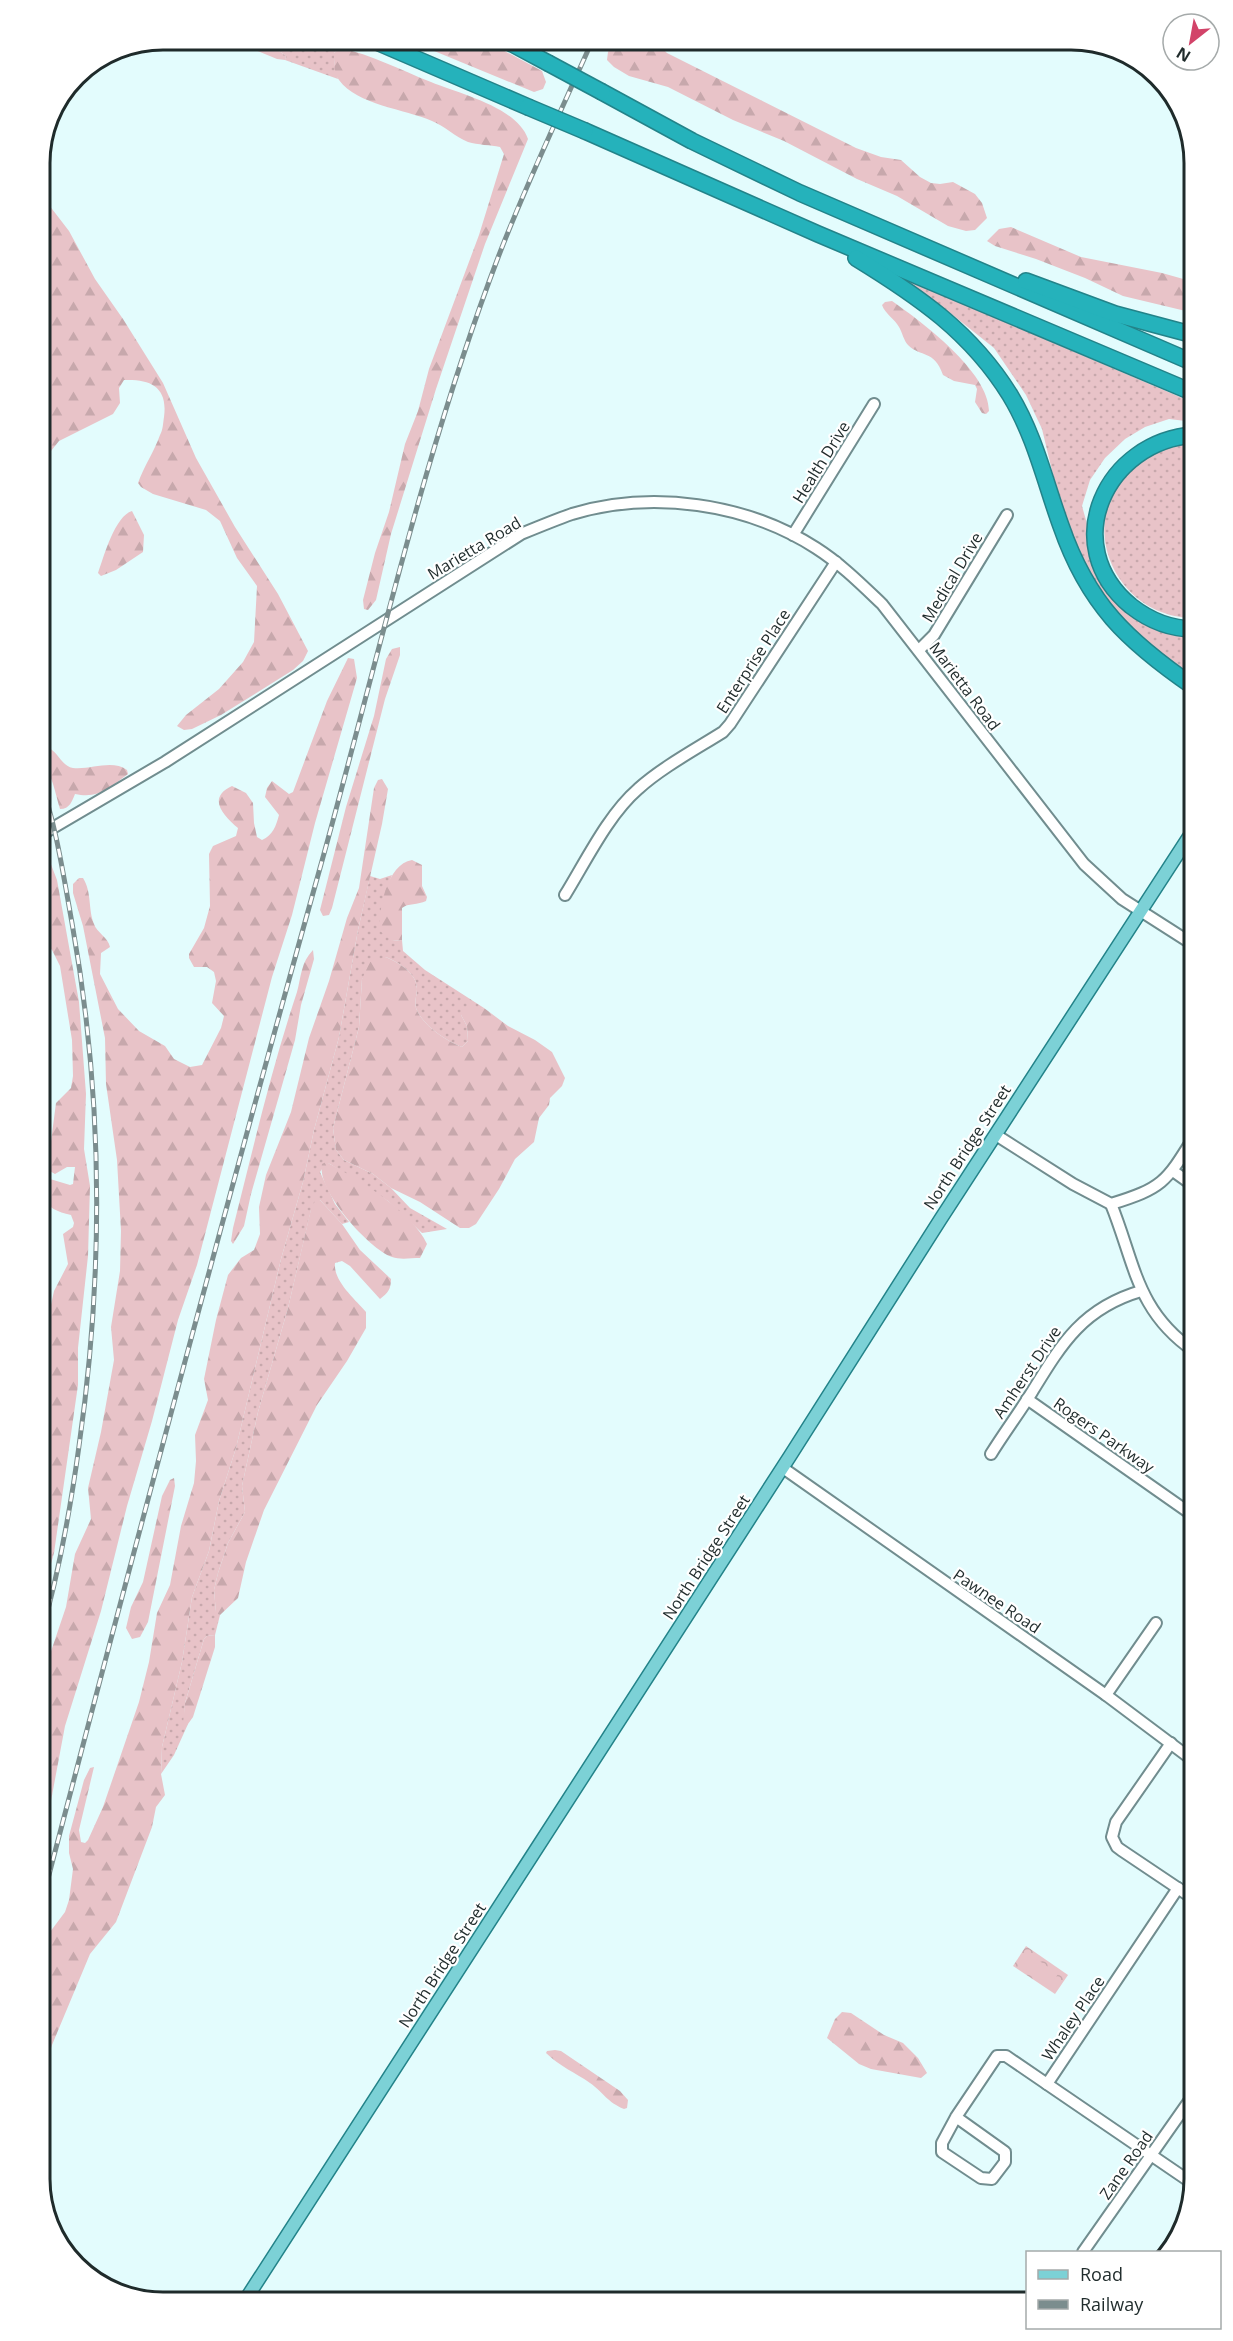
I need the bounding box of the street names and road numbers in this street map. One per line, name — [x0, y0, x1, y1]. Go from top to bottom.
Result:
street label: Health Drive — [787, 417, 855, 507]
street label: Marietta Road — [423, 511, 525, 585]
street label: Medical Drive — [917, 528, 987, 626]
street label: Enterprise Place — [711, 605, 795, 717]
street label: Marietta Road — [924, 637, 1006, 735]
street label: North Bridge Street — [918, 1080, 1016, 1214]
street label: Amherst Drive — [988, 1322, 1066, 1422]
street label: Rogers Parkway — [1049, 1392, 1160, 1478]
street label: North Bridge Street — [657, 1490, 755, 1624]
street label: Pawnee Road — [949, 1564, 1045, 1638]
street label: North Bridge Street — [393, 1898, 491, 2032]
street label: Whaley Place — [1037, 1971, 1109, 2065]
street label: Zane Road — [1094, 2126, 1158, 2204]

